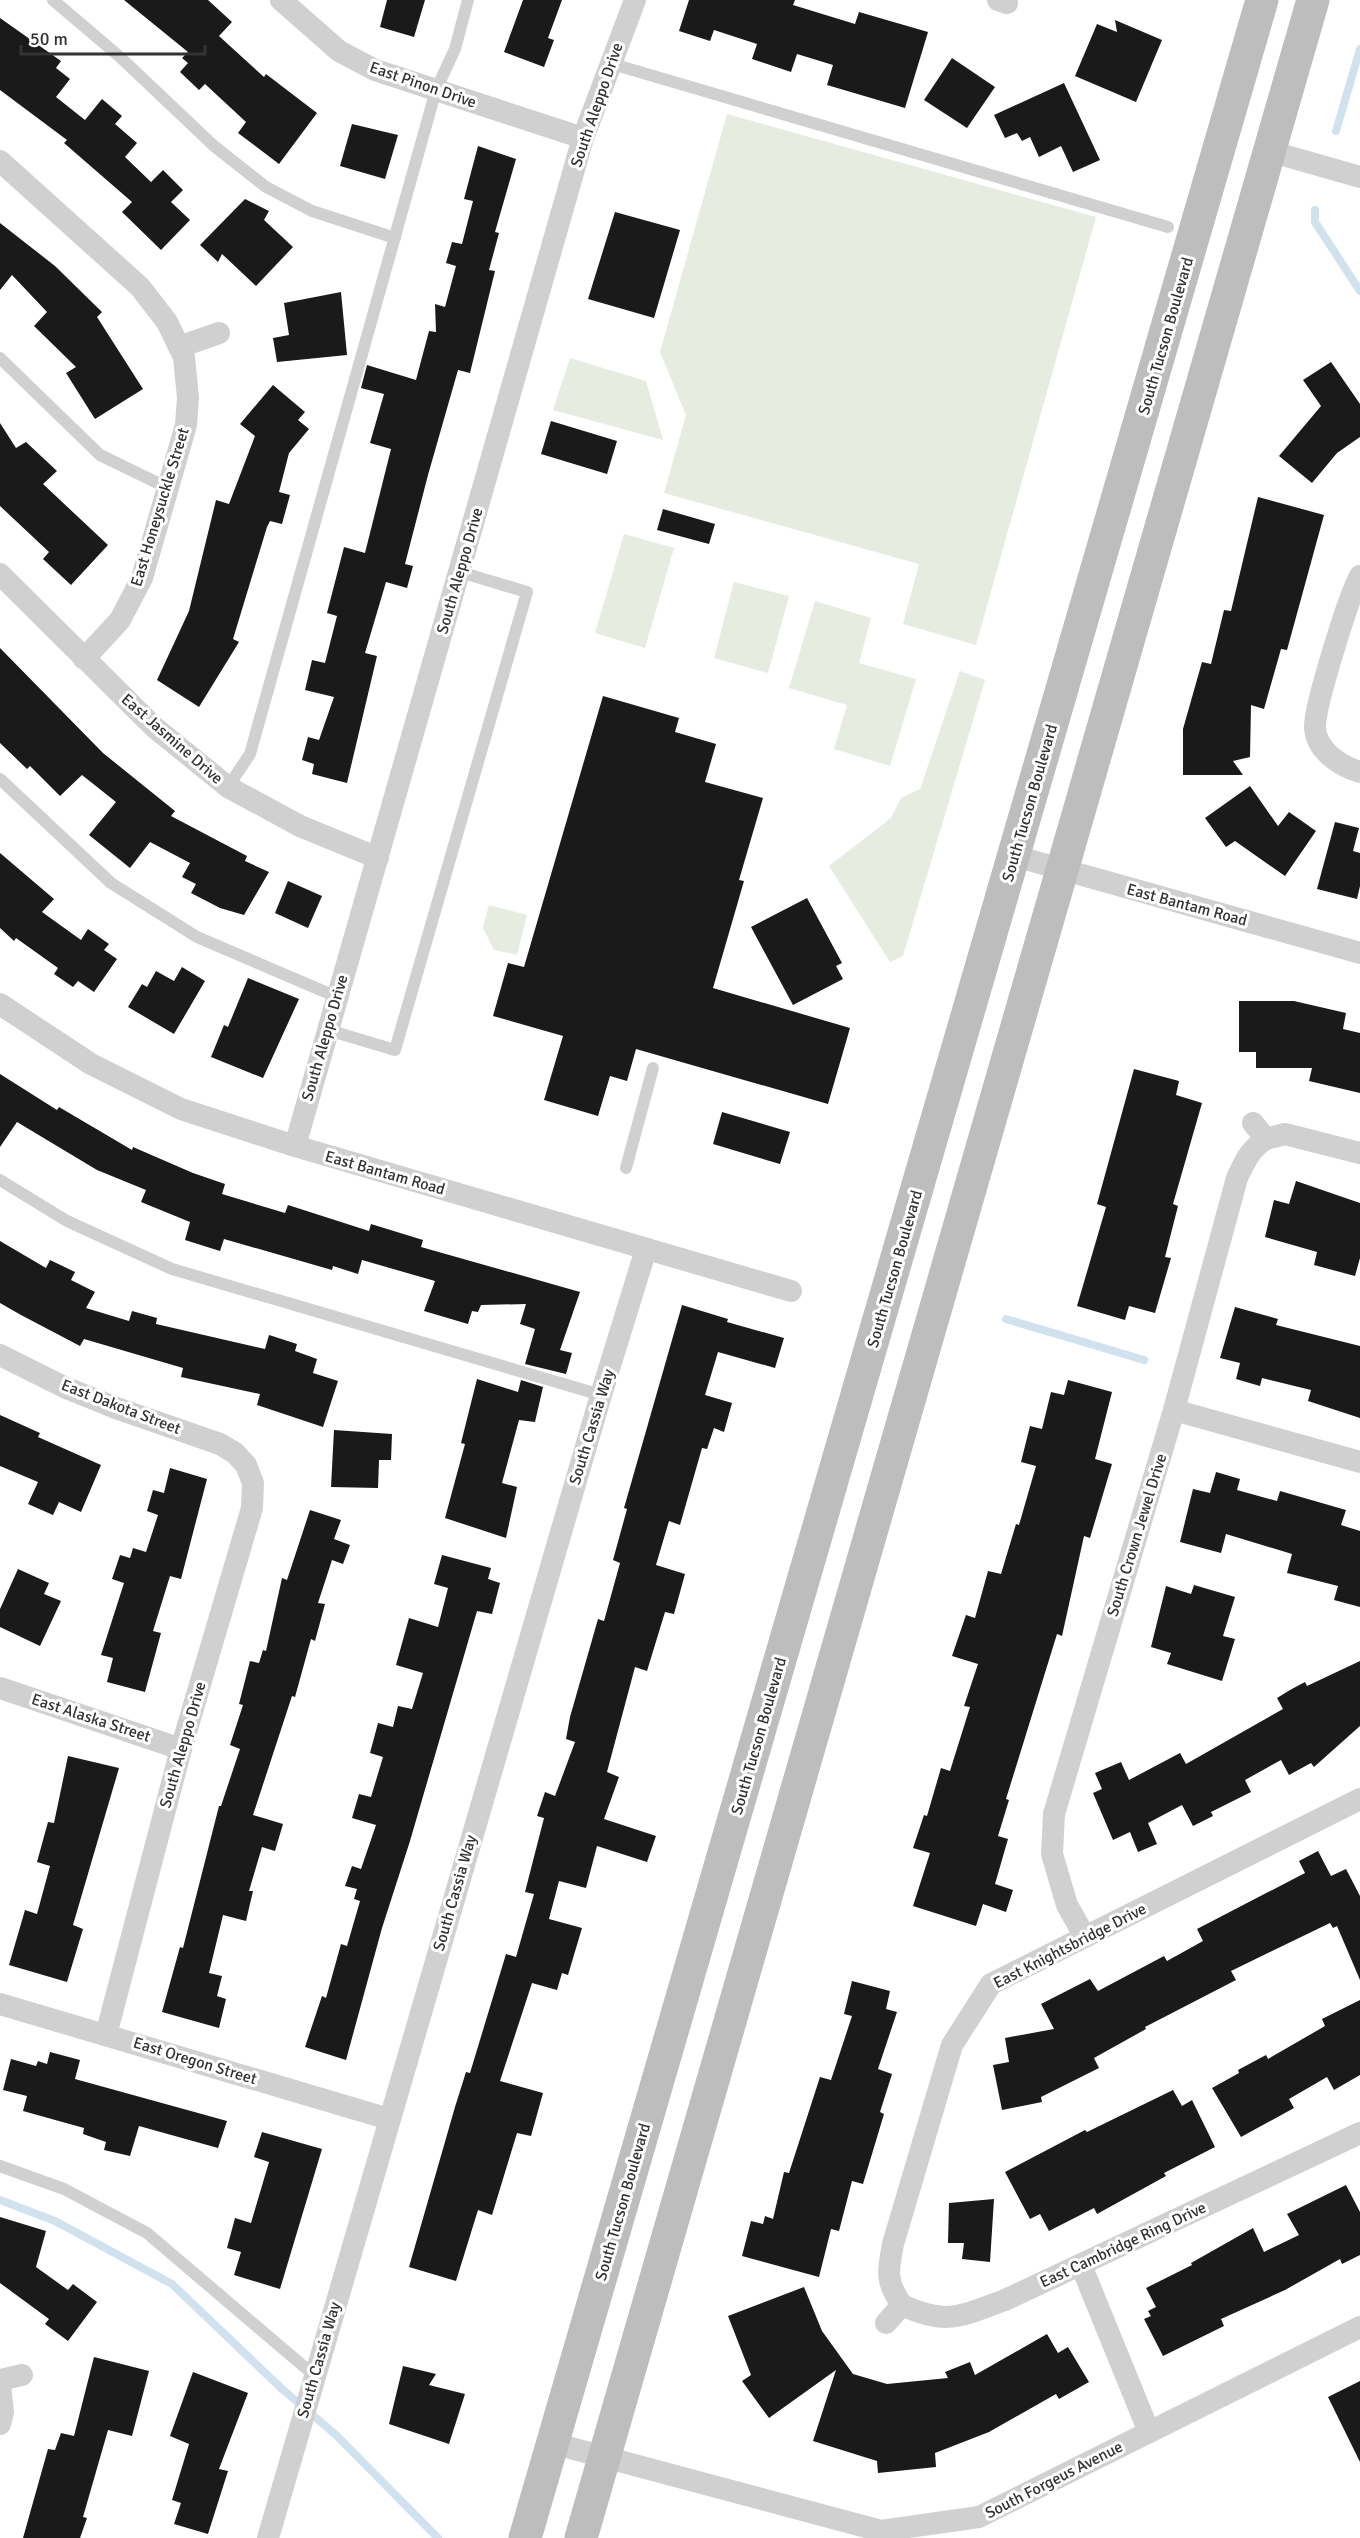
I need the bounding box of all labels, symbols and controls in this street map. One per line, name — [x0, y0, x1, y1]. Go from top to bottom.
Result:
scale bar — [21, 18, 206, 56]
text: 50 m — [30, 28, 68, 50]
street label: South Aleppo Drive — [566, 40, 628, 170]
street label: East Pinon Drive — [367, 57, 479, 113]
street label: South Tucson Boulevard — [1134, 255, 1198, 417]
street label: East Honeysuckle Street — [126, 425, 194, 589]
street label: South Aleppo Drive — [432, 505, 488, 637]
street label: East Jasmine Drive — [117, 689, 227, 789]
street label: South Tucson Boulevard — [998, 722, 1062, 884]
street label: East Bantam Road — [1125, 879, 1249, 931]
street label: South Aleppo Drive — [297, 972, 353, 1104]
street label: East Bantam Road — [323, 1146, 447, 1200]
street label: South Tucson Boulevard — [863, 1188, 927, 1350]
street label: South Cassia Way — [565, 1366, 619, 1487]
street label: East Dakota Street — [58, 1375, 184, 1439]
street label: South Crown Jewel Drive — [1103, 1451, 1171, 1619]
street label: South Tucson Boulevard — [727, 1655, 791, 1817]
street label: South Aleppo Drive — [155, 1679, 211, 1811]
street label: East Alaska Street — [29, 1689, 153, 1747]
street label: South Cassia Way — [429, 1832, 481, 1953]
street label: East Knightsbridge Drive — [990, 1899, 1150, 1993]
street label: East Oregon Street — [131, 2033, 260, 2089]
street label: South Tucson Boulevard — [591, 2121, 655, 2283]
street label: East Cambridge Ring Drive — [1037, 2198, 1209, 2292]
street label: South Cassia Way — [293, 2299, 345, 2420]
street label: South Forgeus Avenue — [982, 2437, 1126, 2523]

